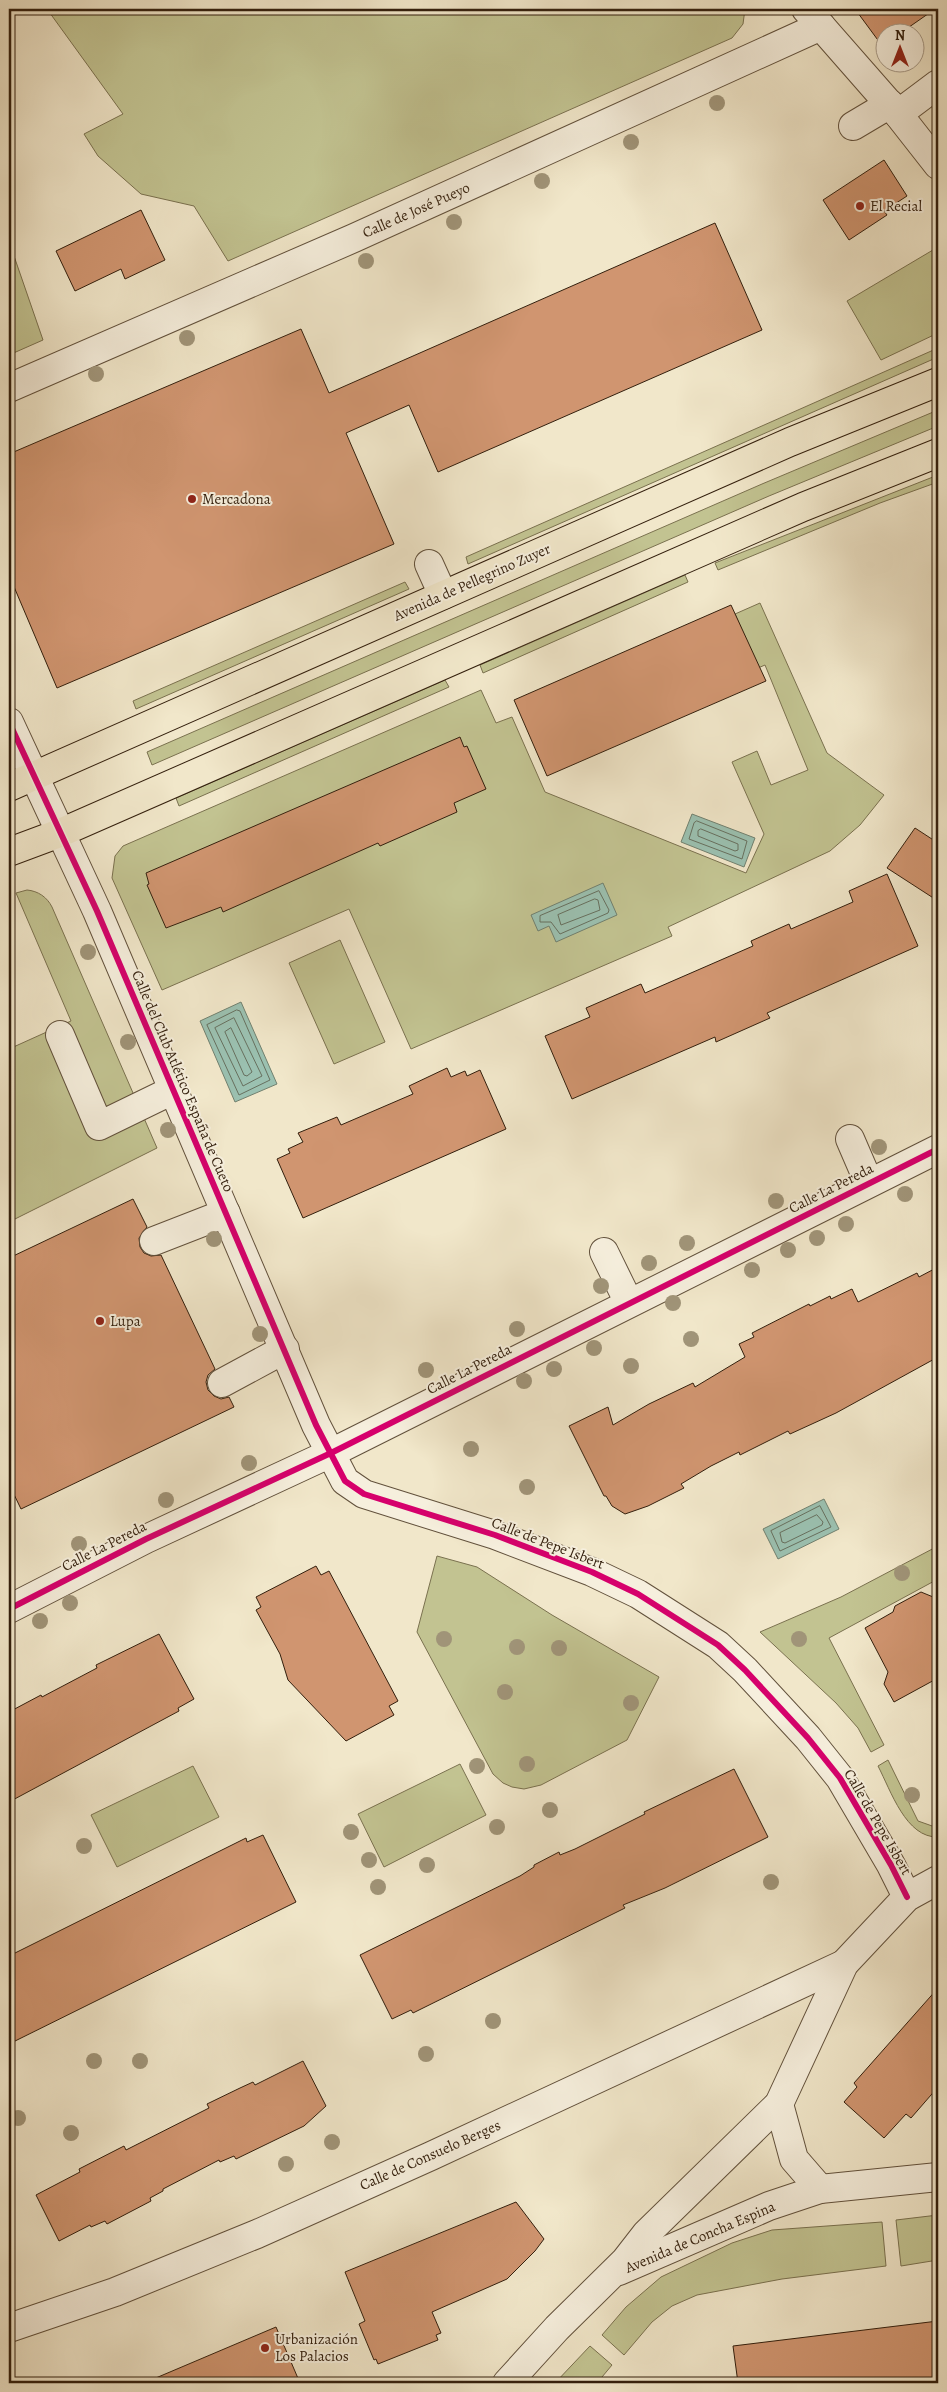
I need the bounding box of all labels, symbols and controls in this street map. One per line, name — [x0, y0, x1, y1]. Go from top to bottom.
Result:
north arrow — [874, 22, 924, 72]
text: N — [895, 26, 905, 45]
street label: Calle de José Pueyo — [359, 177, 473, 243]
place label: El Recial — [870, 196, 923, 216]
marker: El Recial — [854, 200, 866, 212]
place label: Mercadona — [202, 489, 271, 509]
marker: Mercadona — [186, 493, 198, 505]
street label: Avenida de Pellegrino Zuyer — [390, 538, 554, 626]
street label: Calle del Club Atlético España de Cueto — [127, 967, 239, 1195]
street label: Calle La Pereda — [785, 1158, 877, 1218]
place label: Lupa — [110, 1311, 141, 1331]
marker: Lupa — [94, 1315, 106, 1327]
street label: Calle La Pereda — [423, 1339, 515, 1399]
street label: Calle de Pepe Isbert — [489, 1512, 607, 1574]
street label: Calle La Pereda — [58, 1516, 150, 1576]
street label: Calle de Pepe Isbert — [840, 1765, 916, 1879]
street label: Calle de Consuelo Berges — [356, 2115, 504, 2195]
street label: Avenida de Concha Espina — [621, 2196, 778, 2278]
place label: Urbanización Los Palacios — [275, 2329, 358, 2366]
marker: Urbanización Los Palacios — [259, 2342, 271, 2354]

